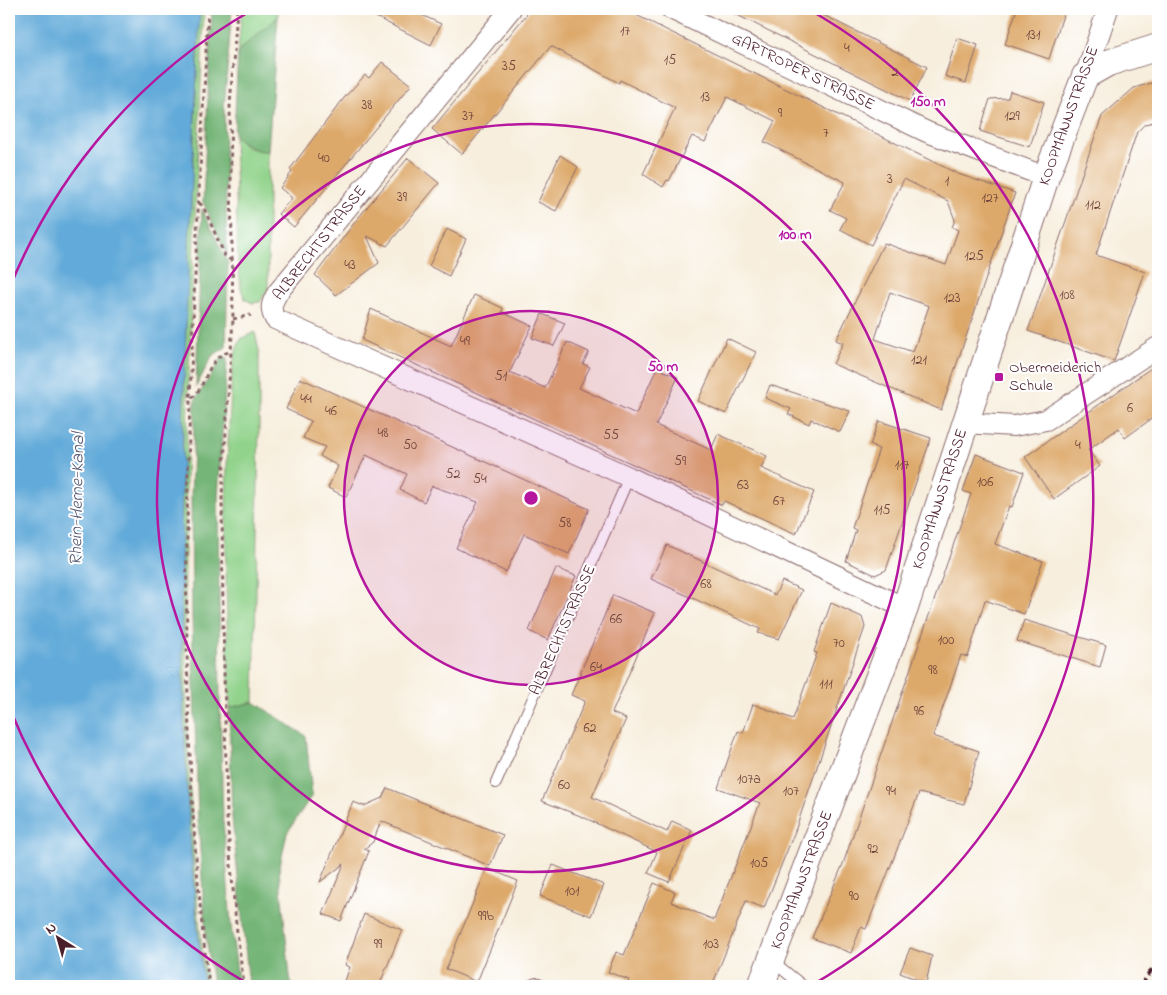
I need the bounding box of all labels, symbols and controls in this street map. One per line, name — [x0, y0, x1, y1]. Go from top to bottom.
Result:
house number: 17 — [620, 21, 630, 42]
house number: 131 — [1026, 25, 1041, 46]
street label: GARTROPER STRASSE — [727, 27, 879, 117]
house number: 4 — [844, 38, 850, 59]
street label: KOOPMANNSTRASSE — [1033, 43, 1105, 189]
house number: 15 — [664, 50, 676, 71]
house number: 35 — [502, 56, 516, 77]
house number: 2 — [892, 62, 899, 83]
house number: 13 — [700, 87, 710, 108]
text: 150 m — [910, 91, 946, 113]
house number: 38 — [361, 95, 373, 116]
house number: 9 — [778, 103, 783, 124]
house number: 37 — [462, 106, 474, 127]
house number: 129 — [1004, 106, 1021, 127]
house number: 7 — [823, 123, 829, 144]
house number: 40 — [318, 148, 330, 169]
house number: 3 — [887, 169, 893, 190]
house number: 1 — [945, 171, 950, 192]
street label: ALBRECHTSTRASSE — [267, 180, 373, 306]
house number: 39 — [397, 187, 408, 208]
house number: 127 — [981, 188, 999, 209]
house number: 112 — [1085, 195, 1101, 216]
text: 100 m — [778, 224, 812, 246]
house number: 125 — [964, 246, 984, 267]
house number: 43 — [344, 255, 356, 276]
house number: 108 — [1059, 285, 1075, 306]
house number: 123 — [943, 288, 961, 309]
house number: 49 — [460, 331, 471, 352]
house number: 121 — [911, 350, 927, 371]
text: 50 m — [648, 356, 679, 378]
place label: Obermeiderich Schule — [1009, 356, 1101, 398]
house number: 51 — [495, 366, 508, 387]
marker: Obermeiderich Schule — [993, 371, 1005, 383]
house number: 44 — [300, 389, 312, 410]
house number: 6 — [1127, 398, 1133, 419]
house number: 46 — [325, 401, 337, 422]
house number: 48 — [377, 423, 389, 444]
house number: 55 — [603, 425, 619, 446]
street label: KOOPMANNSTRASSE — [906, 426, 974, 572]
water label: Rhein-Herne-Kanal — [64, 430, 92, 566]
house number: 50 — [403, 435, 417, 456]
house number: 4 — [1075, 435, 1081, 456]
house number: 59 — [674, 451, 687, 472]
house number: 117 — [895, 455, 910, 476]
house number: 52 — [446, 464, 461, 485]
house number: 54 — [473, 469, 487, 490]
house number: 106 — [977, 472, 993, 493]
house number: 63 — [737, 475, 749, 496]
centre of rings — [522, 489, 540, 507]
house number: 67 — [773, 491, 785, 512]
house number: 115 — [874, 500, 890, 521]
house number: 58 — [558, 513, 572, 534]
street label: ALBRECHTSTRASSE — [523, 561, 603, 699]
house number: 68 — [700, 574, 712, 595]
house number: 66 — [610, 609, 622, 630]
house number: 100 — [938, 630, 954, 651]
house number: 70 — [833, 633, 845, 654]
house number: 64 — [590, 657, 602, 678]
house number: 98 — [928, 660, 938, 681]
house number: 111 — [819, 674, 833, 695]
house number: 96 — [914, 701, 924, 722]
house number: 62 — [583, 718, 597, 739]
house number: 107a — [737, 769, 761, 790]
house number: 60 — [558, 775, 570, 796]
house number: 107 — [783, 781, 799, 802]
house number: 94 — [886, 781, 896, 802]
street label: KOOPMANNSTRASSE — [765, 807, 839, 953]
house number: 92 — [867, 839, 879, 860]
house number: 105 — [750, 853, 768, 874]
house number: 101 — [565, 881, 580, 902]
house number: 90 — [849, 886, 859, 907]
house number: 99b — [478, 906, 495, 927]
north arrow — [32, 912, 82, 962]
text: N — [41, 918, 61, 940]
house number: 99 — [374, 934, 383, 955]
house number: 103 — [703, 934, 719, 955]

